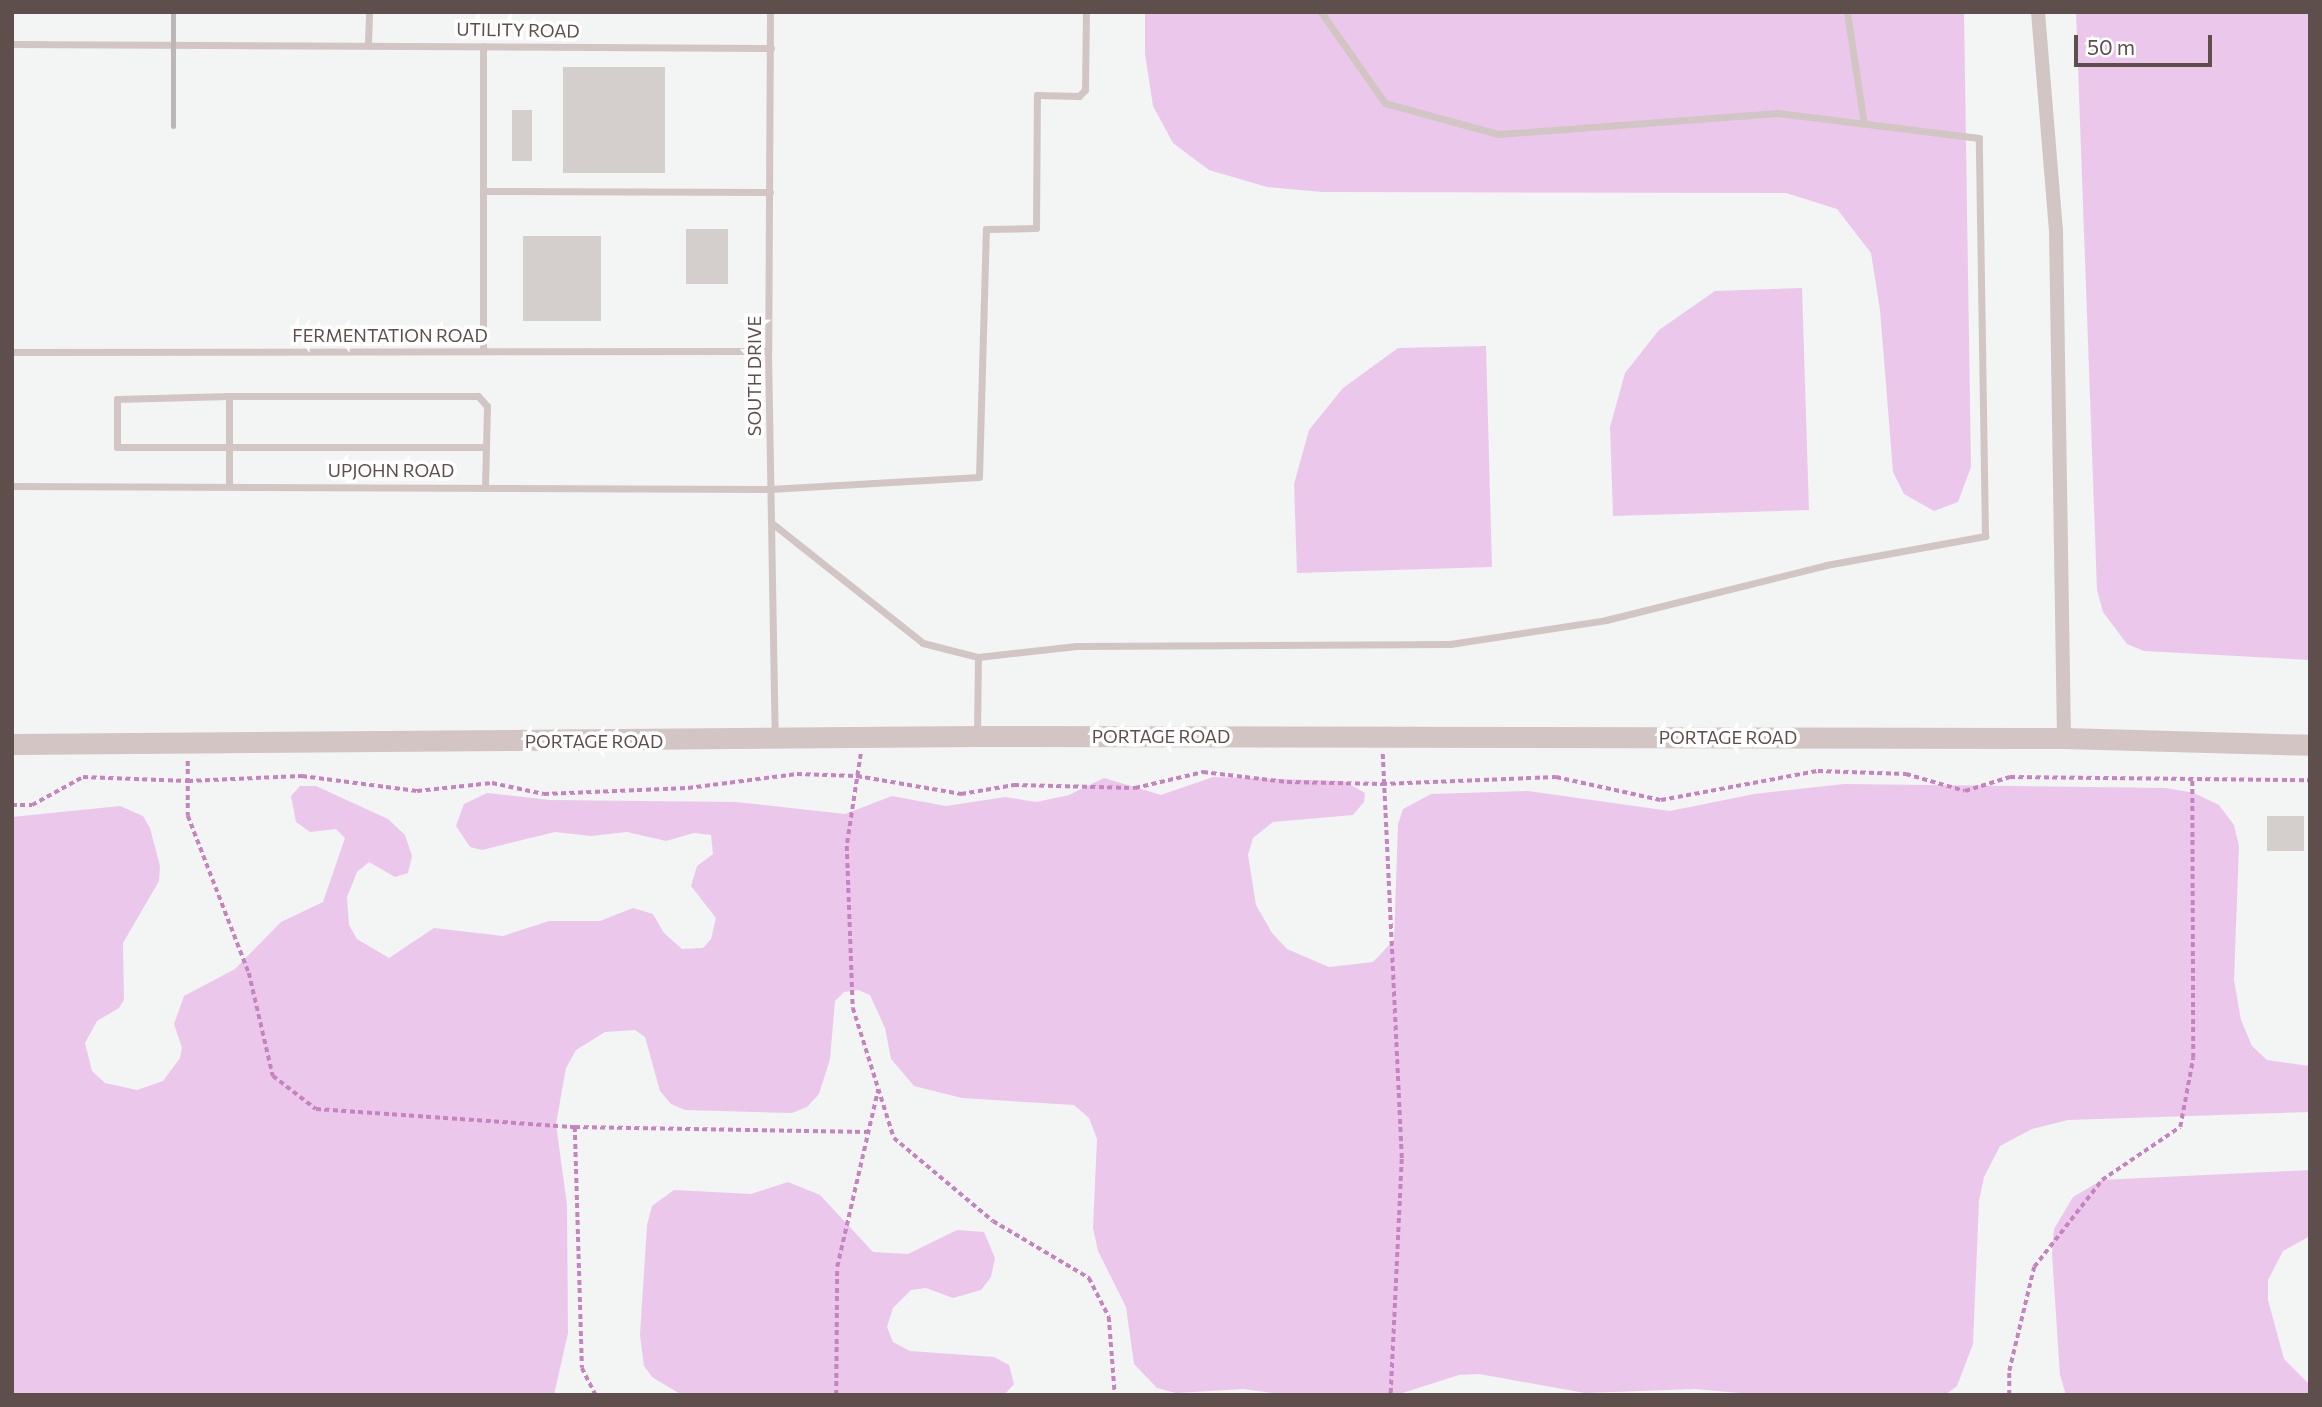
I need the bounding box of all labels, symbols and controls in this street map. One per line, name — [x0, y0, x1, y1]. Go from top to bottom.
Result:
street label: UTILITY ROAD — [456, 18, 580, 42]
scale bar — [2077, 21, 2215, 65]
text: 50 m — [2087, 34, 2135, 59]
street label: SOUTH DRIVE — [743, 316, 765, 436]
street label: FERMENTATION ROAD — [292, 324, 488, 346]
street label: UPJOHN ROAD — [328, 459, 454, 481]
street label: PORTAGE ROAD — [1092, 725, 1230, 747]
street label: PORTAGE ROAD — [1659, 726, 1797, 748]
street label: PORTAGE ROAD — [525, 730, 663, 752]

